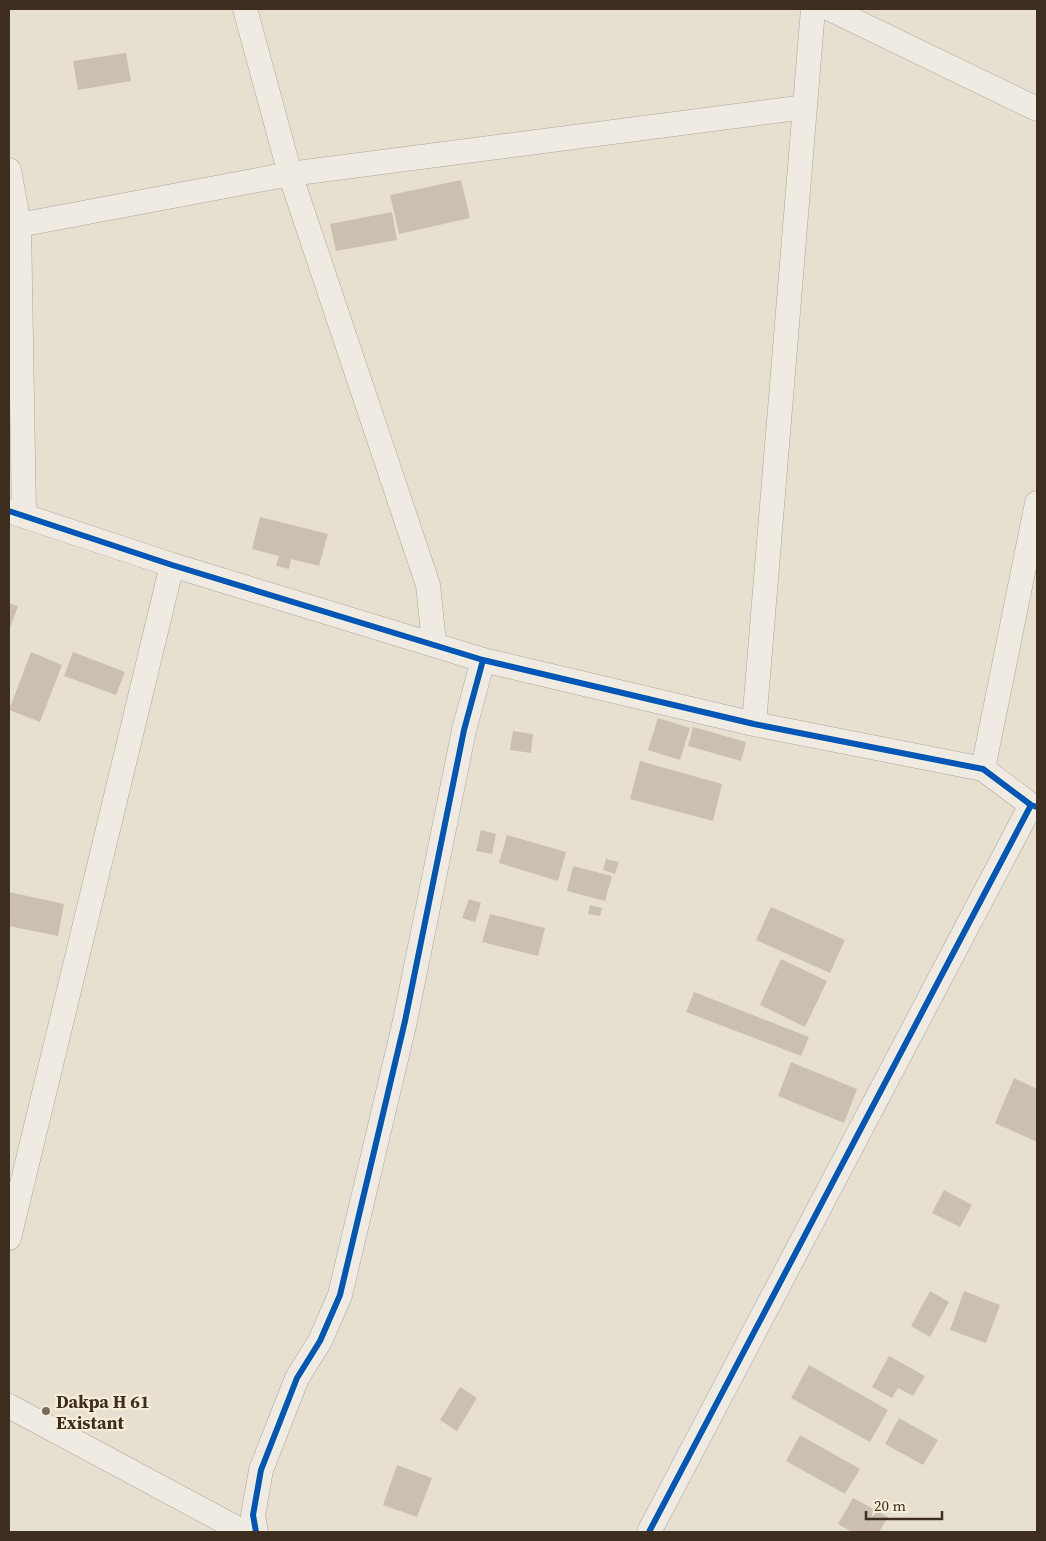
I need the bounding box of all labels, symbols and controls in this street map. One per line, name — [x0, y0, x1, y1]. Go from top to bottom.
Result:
place label: Dakpa H 61 Existant — [56, 1389, 150, 1435]
marker: Dakpa H 61 Existant — [40, 1405, 52, 1417]
scale bar — [866, 1488, 942, 1520]
text: 20 m — [874, 1495, 906, 1516]

